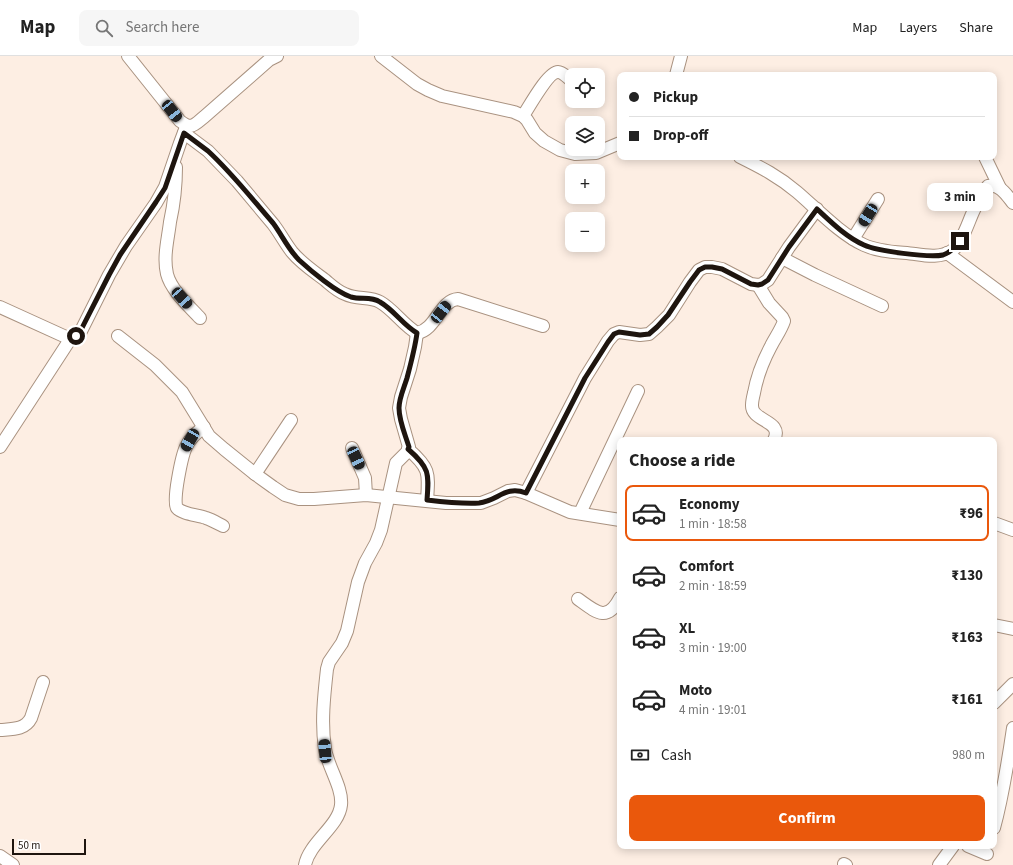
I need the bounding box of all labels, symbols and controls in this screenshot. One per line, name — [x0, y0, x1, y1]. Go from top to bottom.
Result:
search box — [79, 10, 359, 46]
text: Map — [20, 14, 55, 41]
icon: search — [93, 17, 115, 39]
text: Search here — [125, 17, 199, 38]
text: Map — [852, 18, 877, 38]
text: Layers — [899, 18, 937, 38]
text: Share — [959, 18, 993, 38]
map controls — [565, 68, 605, 252]
button: locate — [565, 68, 605, 108]
text: Pickup — [653, 87, 698, 108]
car — [160, 98, 184, 124]
button: layers — [565, 116, 605, 156]
text: Drop-off — [653, 125, 708, 146]
button: + — [565, 164, 605, 204]
callout: 3 min — [927, 183, 993, 211]
text: 3 min — [944, 188, 976, 206]
car — [857, 202, 879, 228]
button: − — [565, 212, 605, 252]
route end — [951, 232, 969, 250]
car — [170, 285, 194, 311]
car — [429, 299, 453, 325]
route start — [67, 327, 85, 345]
car — [179, 427, 201, 453]
car — [345, 445, 367, 471]
text: Choose a ride — [629, 448, 735, 473]
text: Economy — [679, 494, 740, 515]
icon: car — [631, 495, 667, 531]
text: ₹96 — [959, 503, 983, 524]
text: 1 min · 18:58 — [679, 515, 747, 533]
text: Comfort — [679, 556, 734, 577]
icon: car — [631, 557, 667, 593]
text: ₹130 — [951, 565, 983, 586]
text: 2 min · 18:59 — [679, 577, 747, 595]
text: XL — [679, 618, 695, 639]
icon: car — [631, 619, 667, 655]
text: ₹163 — [951, 627, 983, 648]
text: 3 min · 19:00 — [679, 639, 747, 657]
text: Moto — [679, 680, 712, 701]
icon: car — [631, 681, 667, 717]
text: ₹161 — [951, 689, 983, 710]
text: 4 min · 19:01 — [679, 701, 747, 719]
car — [318, 739, 332, 763]
icon: cash — [629, 744, 651, 766]
text: Cash — [661, 745, 692, 766]
text: 980 m — [952, 746, 985, 764]
button: Confirm — [629, 795, 985, 841]
scale bar — [12, 837, 86, 856]
text: 50 m — [18, 838, 40, 853]

